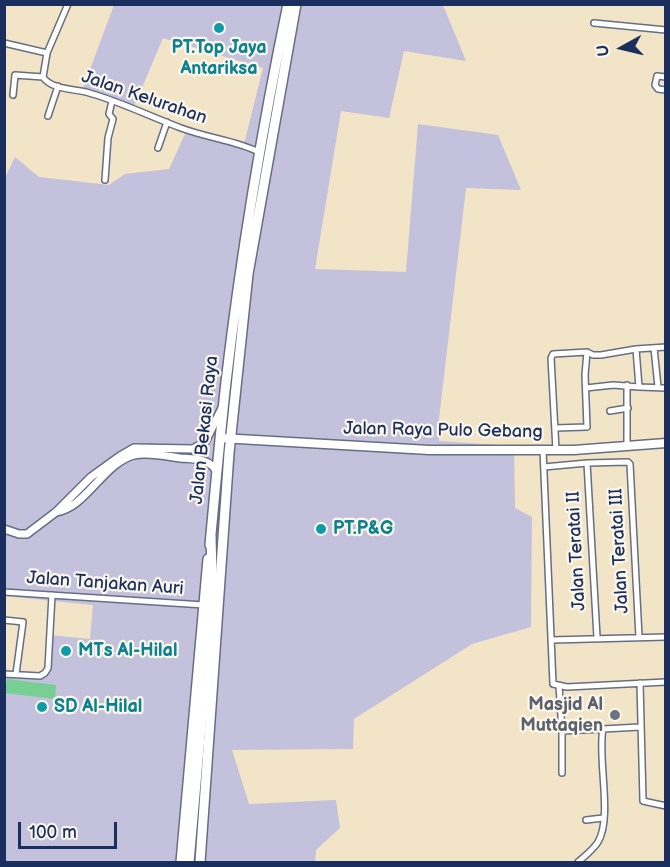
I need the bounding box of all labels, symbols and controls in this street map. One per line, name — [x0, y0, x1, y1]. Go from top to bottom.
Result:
north arrow — [592, 18, 652, 78]
marker: PT.Top Jaya Antariksa — [212, 21, 226, 35]
place label: PT.Top Jaya Antariksa — [171, 37, 267, 80]
text: U — [593, 44, 614, 58]
street label: Jalan Kelurahan — [79, 66, 209, 130]
street label: Jalan Bekasi Raya — [186, 355, 224, 505]
street label: Jalan Raya Pulo Gebang — [343, 418, 543, 444]
street label: Jalan Teratai III — [606, 488, 634, 614]
street label: Jalan Teratai II — [563, 491, 591, 611]
place label: PT.P&G — [333, 518, 393, 540]
marker: PT.P&G — [314, 522, 328, 536]
street label: Jalan Tanjakan Auri — [26, 568, 184, 600]
place label: MTs Al-Hilal — [78, 640, 177, 662]
marker: MTs Al-Hilal — [59, 644, 73, 658]
place label: Masjid Al Muttaqien — [520, 694, 603, 736]
place label: SD Al-Hilal — [54, 696, 142, 718]
marker: SD Al-Hilal — [35, 700, 49, 714]
marker: Masjid Al Muttaqien — [608, 708, 622, 722]
scale bar — [21, 810, 120, 848]
text: 100 m — [29, 822, 77, 843]

